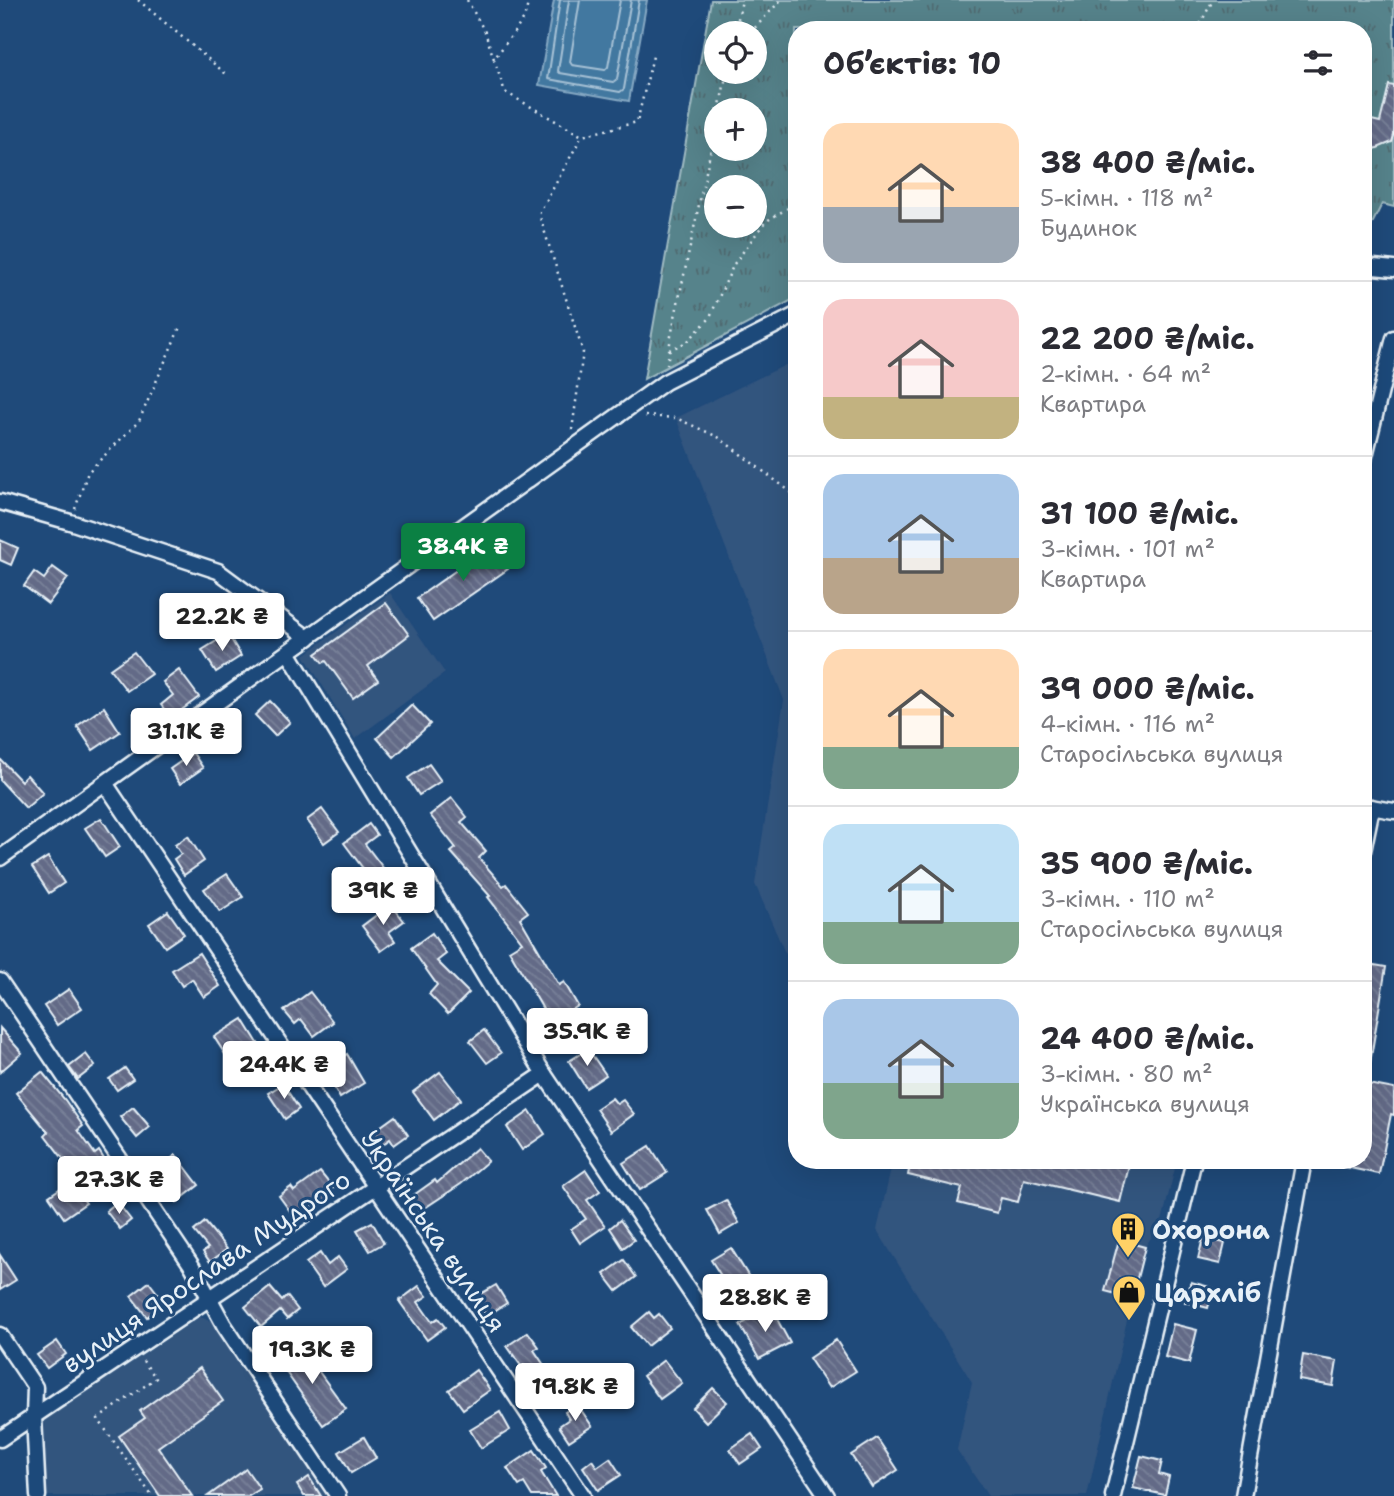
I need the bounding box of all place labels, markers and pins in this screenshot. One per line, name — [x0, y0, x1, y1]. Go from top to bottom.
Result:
pin: 38.4K ₴ — [398, 524, 528, 583]
pin: 22.2K ₴ — [157, 594, 287, 653]
pin: 31.1K ₴ — [121, 708, 251, 768]
pin: 39K ₴ — [334, 867, 432, 927]
pin: 35.9K ₴ — [522, 1009, 652, 1068]
pin: 24.4K ₴ — [219, 1042, 349, 1101]
pin: 27.3K ₴ — [54, 1156, 184, 1216]
building icon: Охорона — [1109, 1210, 1147, 1259]
place label: Охорона — [1152, 1212, 1270, 1247]
shop icon: Цархліб — [1110, 1273, 1148, 1322]
pin: 28.8K ₴ — [700, 1274, 830, 1334]
place label: Цархліб — [1154, 1275, 1261, 1310]
pin: 19.3K ₴ — [247, 1326, 377, 1386]
pin: 19.8K ₴ — [510, 1364, 640, 1423]

